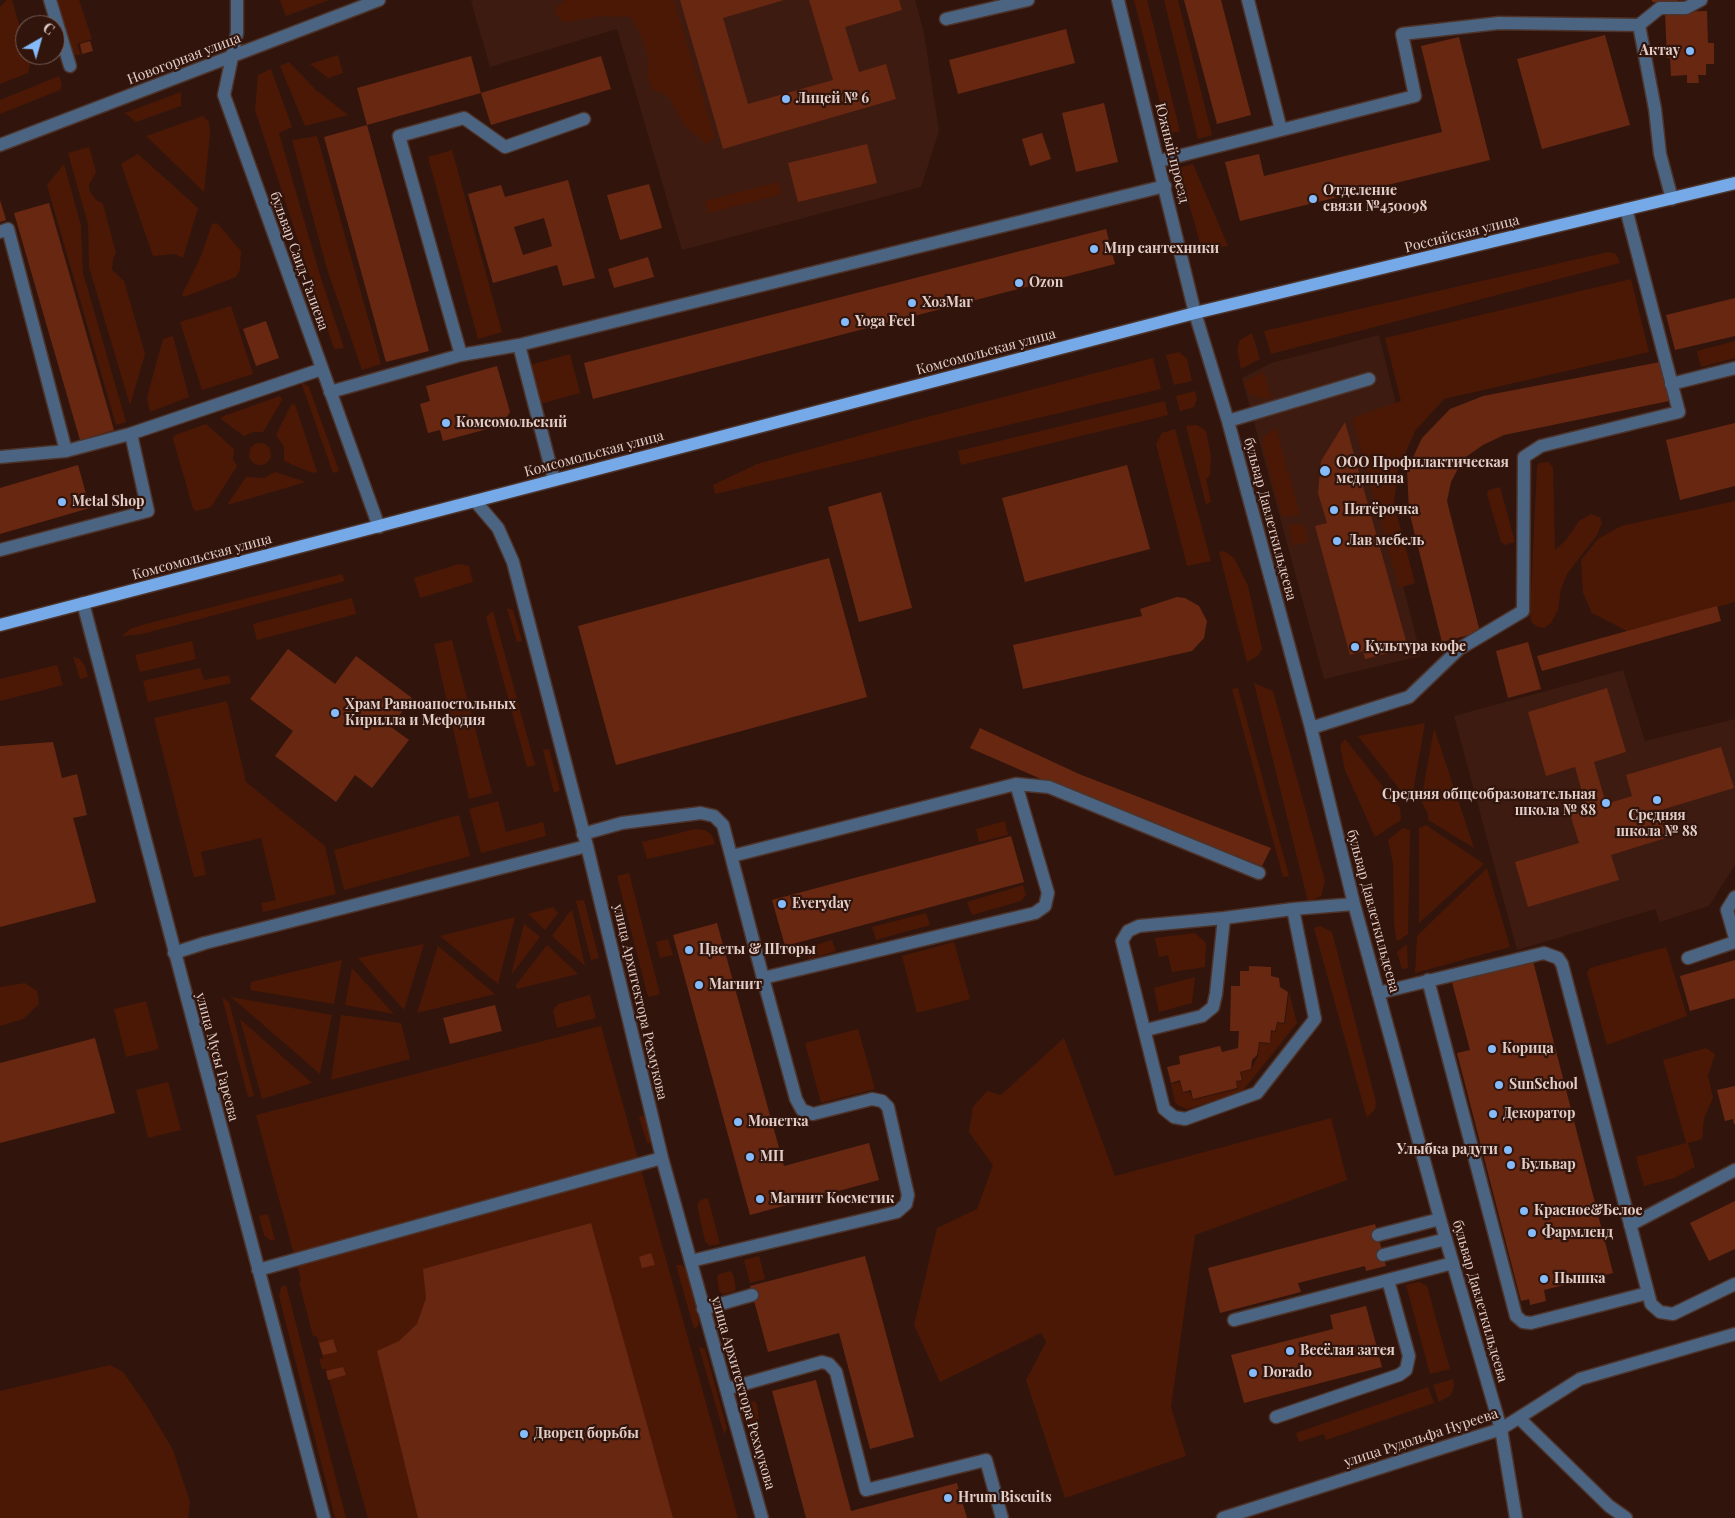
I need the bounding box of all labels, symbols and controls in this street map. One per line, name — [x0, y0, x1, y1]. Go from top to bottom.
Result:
north arrow — [15, 15, 65, 65]
text: С — [39, 18, 59, 39]
street label: Новогорная улица — [125, 30, 243, 88]
place label: Актау — [1640, 43, 1680, 59]
marker: Актау — [1684, 45, 1696, 57]
place label: Лицей № 6 — [796, 91, 869, 107]
marker: Лицей № 6 — [780, 93, 792, 105]
street label: Южный проезд — [1151, 101, 1193, 205]
place label: Отделение связи №450098 — [1323, 183, 1427, 216]
street label: бульвар Саид-Галиева — [266, 189, 332, 333]
marker: Отделение связи №450098 — [1307, 193, 1319, 205]
street label: Российская улица — [1403, 212, 1521, 256]
place label: Мир сантехники — [1104, 241, 1219, 257]
marker: Мир сантехники — [1088, 243, 1100, 255]
place label: Ozon — [1029, 275, 1063, 291]
marker: Ozon — [1013, 277, 1025, 289]
place label: ХозМаг — [922, 295, 973, 311]
marker: ХозМаг — [906, 297, 918, 309]
place label: Yoga Feel — [855, 314, 915, 330]
marker: Yoga Feel — [839, 316, 851, 328]
street label: Комсомольская улица — [914, 325, 1058, 379]
place label: Комсомольский — [456, 415, 567, 431]
marker: Комсомольский — [440, 417, 452, 429]
street label: Комсомольская улица — [522, 427, 666, 481]
street label: бульвар Давлеткильдеева — [1240, 436, 1300, 602]
place label: ООО Профилактическая медицина — [1336, 455, 1509, 488]
marker: ООО Профилактическая медицина — [1318, 464, 1332, 478]
place label: Metal Shop — [72, 494, 144, 510]
marker: Metal Shop — [56, 496, 68, 508]
place label: Пятёрочка — [1344, 502, 1419, 518]
marker: Пятёрочка — [1328, 504, 1340, 516]
street label: Комсомольская улица — [130, 530, 274, 584]
place label: Лав мебель — [1347, 533, 1424, 549]
marker: Лав мебель — [1331, 535, 1343, 547]
place label: Культура кофе — [1365, 639, 1466, 655]
marker: Культура кофе — [1349, 641, 1361, 653]
place label: Храм Равноапостольных Кирилла и Мефодия — [345, 697, 516, 730]
marker: Храм Равноапостольных Кирилла и Мефодия — [329, 707, 341, 719]
place label: Средняя общеобразовательная школа № 88 — [1382, 787, 1596, 820]
marker: Средняя школа № 88 — [1651, 794, 1663, 806]
marker: Средняя общеобразовательная школа № 88 — [1600, 797, 1612, 809]
place label: Средняя школа № 88 — [1616, 808, 1698, 840]
street label: бульвар Давлеткильдеева — [1343, 828, 1403, 994]
place label: Everyday — [792, 896, 851, 912]
marker: Everyday — [776, 898, 788, 910]
street label: улица Архитектора Рехмукова — [609, 903, 671, 1101]
place label: Цветы & Шторы — [699, 942, 816, 958]
marker: Цветы & Шторы — [683, 944, 695, 956]
place label: Магнит — [709, 977, 762, 993]
marker: Магнит — [693, 979, 705, 991]
street label: улица Мусы Гареева — [192, 991, 242, 1123]
place label: Корица — [1502, 1041, 1554, 1057]
marker: Корица — [1486, 1043, 1498, 1055]
place label: SunSchool — [1509, 1077, 1578, 1093]
marker: SunSchool — [1493, 1079, 1505, 1091]
place label: Декоратор — [1503, 1106, 1575, 1122]
marker: Декоратор — [1487, 1108, 1499, 1120]
place label: Монетка — [748, 1114, 809, 1130]
marker: Монетка — [732, 1116, 744, 1128]
place label: Улыбка радуги — [1397, 1142, 1498, 1158]
marker: Улыбка радуги — [1502, 1144, 1514, 1156]
place label: МП — [760, 1149, 784, 1165]
marker: МП — [744, 1151, 756, 1163]
place label: Бульвар — [1521, 1157, 1576, 1173]
marker: Бульвар — [1505, 1159, 1517, 1171]
place label: Магнит Косметик — [770, 1191, 894, 1207]
marker: Магнит Косметик — [754, 1193, 766, 1205]
place label: Красное&Белое — [1534, 1203, 1643, 1219]
marker: Красное&Белое — [1518, 1205, 1530, 1217]
street label: бульвар Давлеткильдеева — [1449, 1218, 1511, 1384]
place label: Фармленд — [1542, 1225, 1613, 1241]
marker: Фармленд — [1526, 1227, 1538, 1239]
place label: Пышка — [1554, 1271, 1606, 1287]
marker: Пышка — [1538, 1273, 1550, 1285]
street label: улица Архитектора Рехмукова — [707, 1294, 779, 1492]
place label: Весёлая затея — [1300, 1343, 1395, 1359]
marker: Весёлая затея — [1284, 1345, 1296, 1357]
place label: Dorado — [1263, 1365, 1312, 1381]
marker: Dorado — [1247, 1367, 1259, 1379]
street label: улица Рудольфа Нуреева — [1342, 1405, 1500, 1471]
place label: Дворец борьбы — [534, 1426, 639, 1442]
marker: Дворец борьбы — [518, 1428, 530, 1440]
place label: Hrum Biscuits — [958, 1490, 1052, 1506]
marker: Hrum Biscuits — [942, 1492, 954, 1504]

